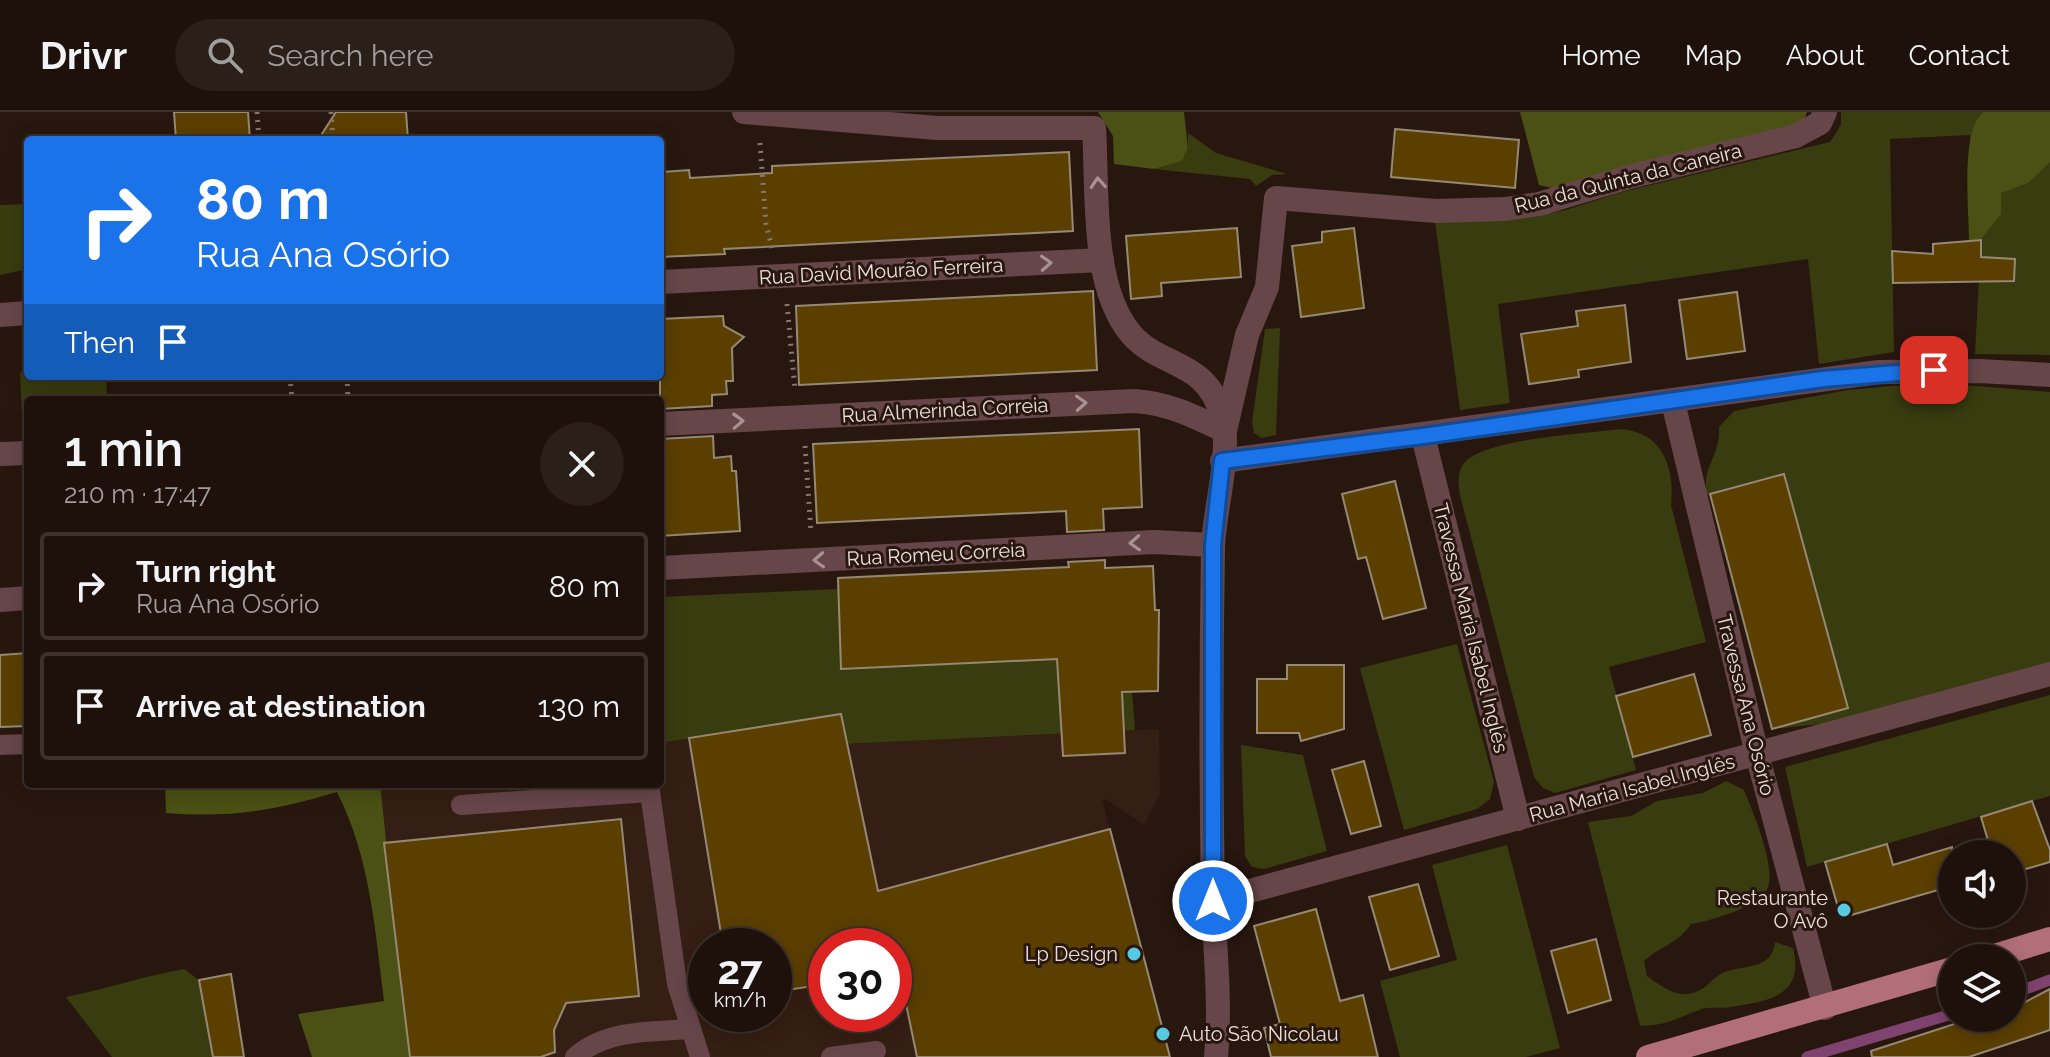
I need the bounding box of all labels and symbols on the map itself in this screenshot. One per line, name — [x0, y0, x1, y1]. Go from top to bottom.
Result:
street label: Rua da Quinta da Caneira — [1512, 138, 1744, 218]
one-way arrow — [1089, 176, 1106, 189]
street label: Rua David Mourão Ferreira — [758, 253, 1004, 289]
one-way arrow — [1040, 255, 1053, 272]
pin — [1900, 336, 1968, 404]
street label: Rua Almerinda Correia — [841, 393, 1049, 427]
one-way arrow — [1076, 395, 1088, 412]
one-way arrow — [732, 412, 745, 429]
street label: Travessa Maria Isabel Inglês — [1428, 501, 1514, 755]
one-way arrow — [1128, 534, 1141, 551]
street label: Rua Romeu Correia — [846, 537, 1026, 571]
one-way arrow — [812, 552, 825, 569]
street label: Travessa Ana Osório — [1712, 612, 1780, 798]
street label: Rua Maria Isabel Inglês — [1527, 749, 1737, 827]
position arrow — [1171, 859, 1255, 943]
place label: Restaurante O Avô — [1717, 886, 1828, 933]
marker: Restaurante O Avô — [1835, 901, 1853, 919]
speed limit sign: 30 — [808, 928, 912, 1032]
place label: Lp Design — [1025, 942, 1118, 966]
marker: Lp Design — [1125, 945, 1143, 963]
place label: Auto São Nicolau — [1179, 1022, 1339, 1046]
marker: Auto São Nicolau — [1154, 1025, 1172, 1043]

